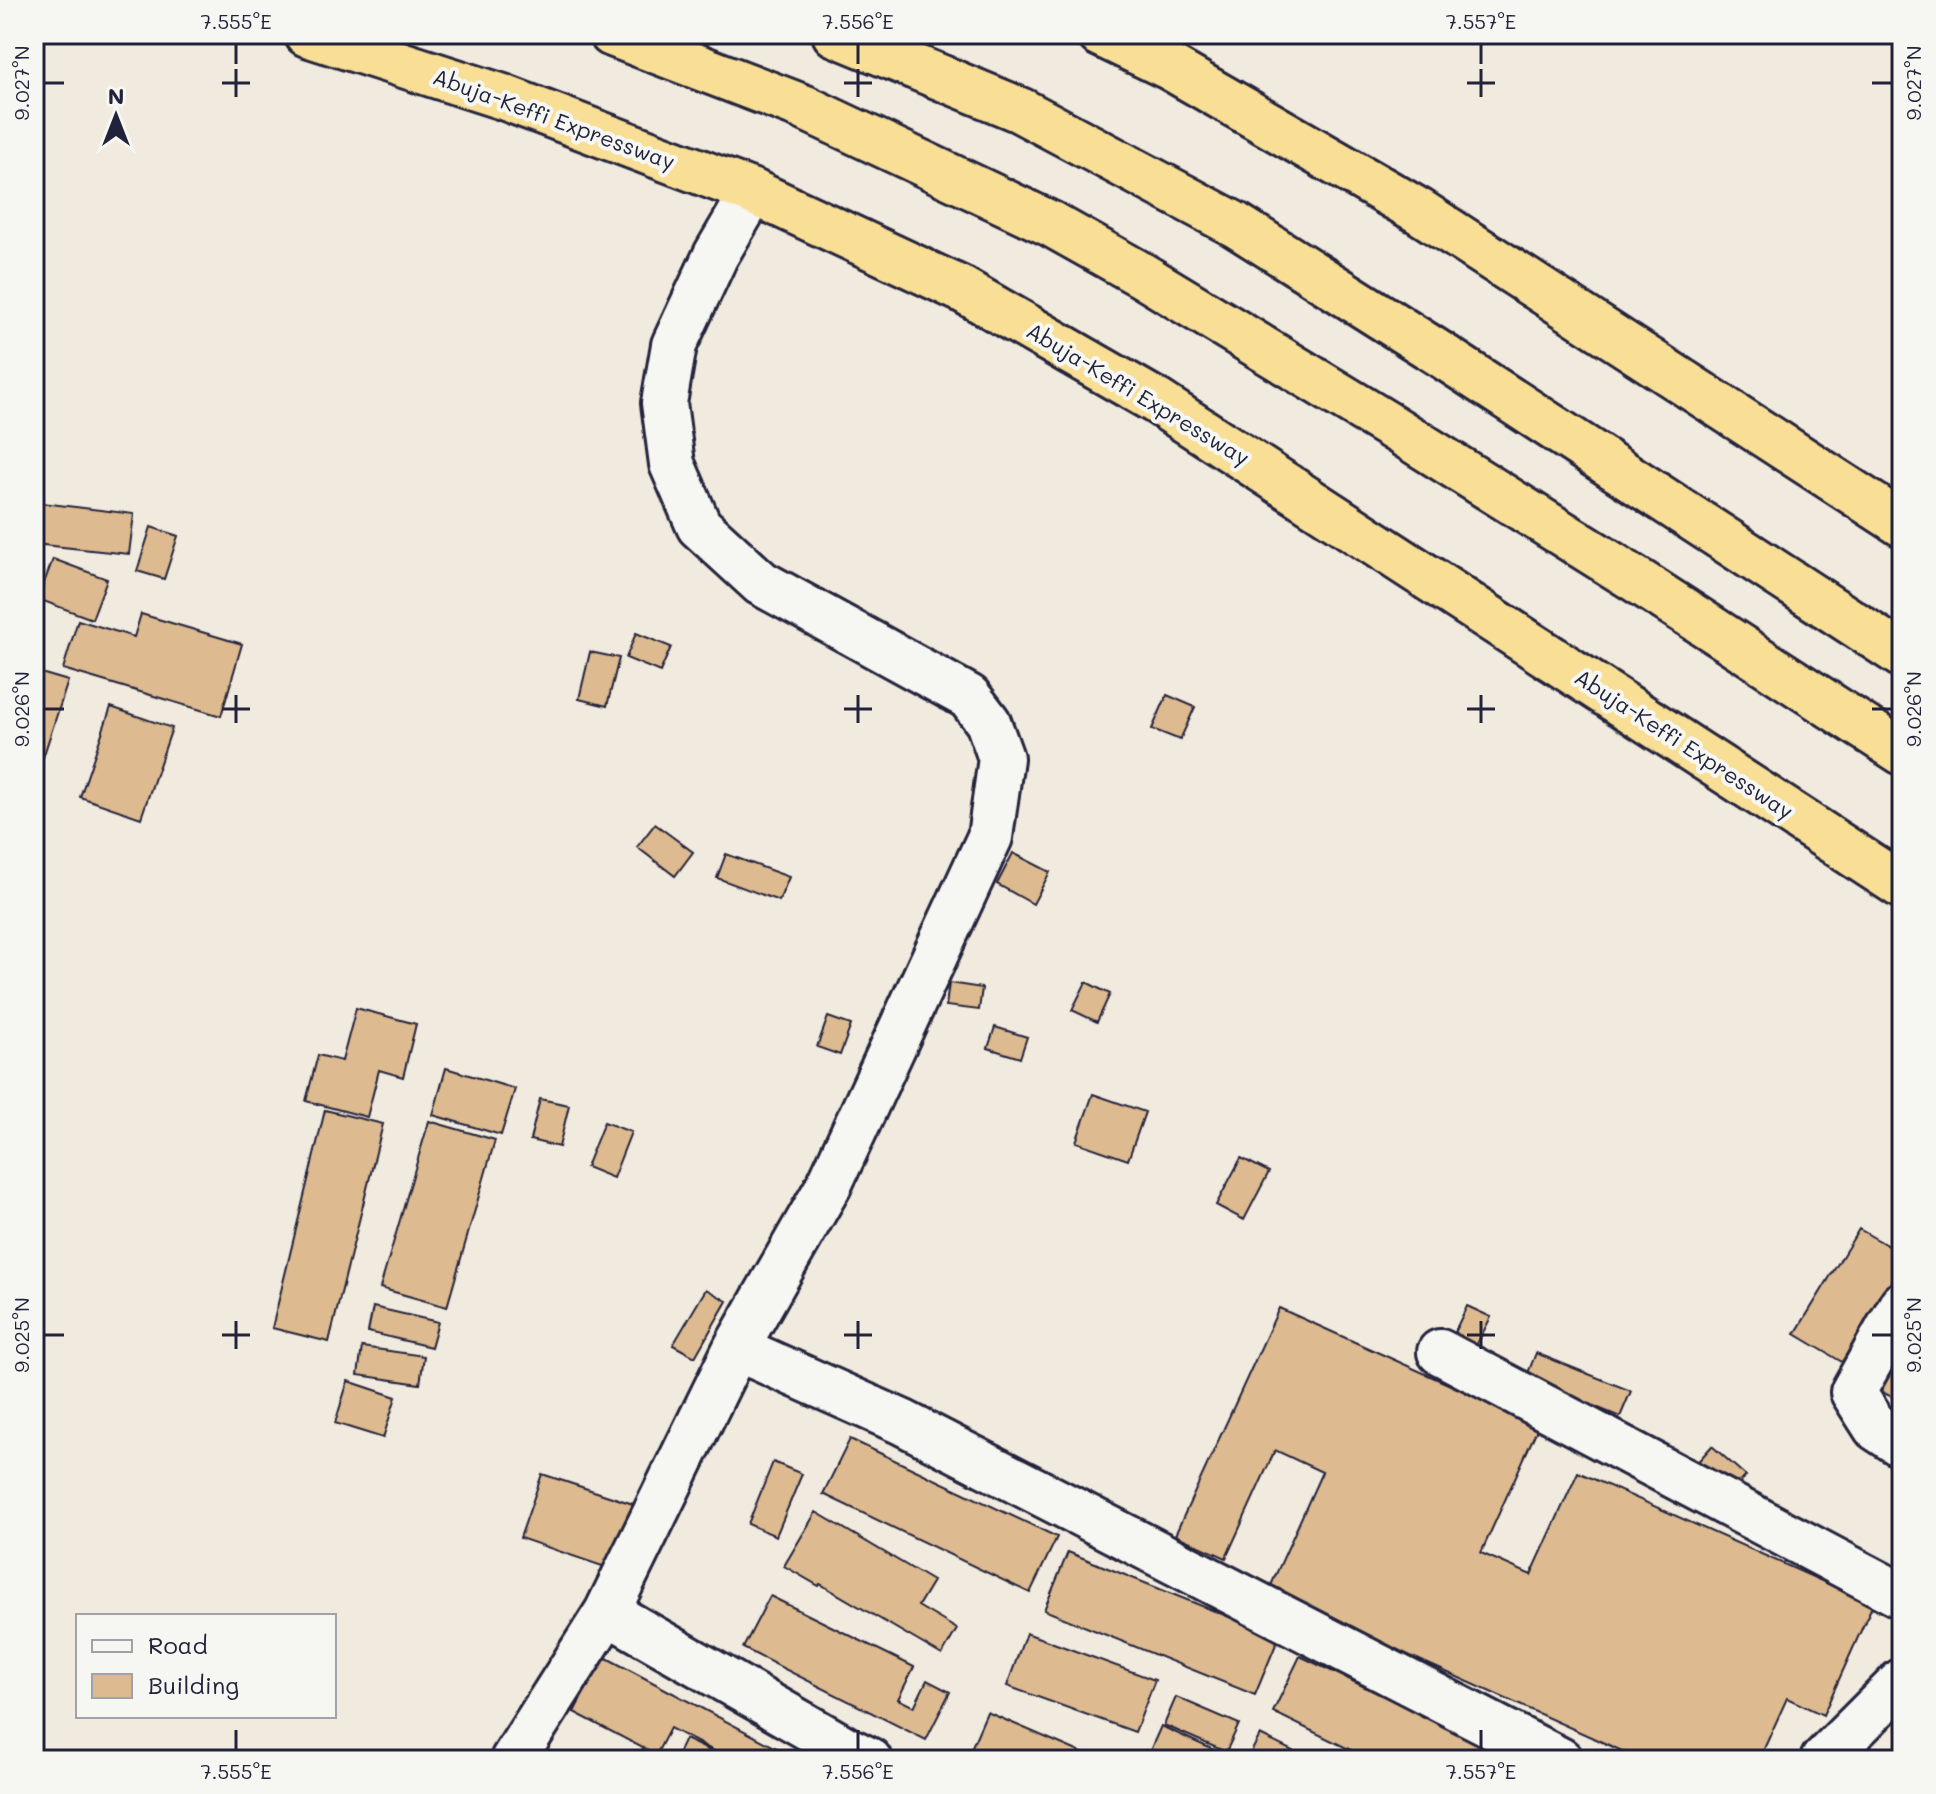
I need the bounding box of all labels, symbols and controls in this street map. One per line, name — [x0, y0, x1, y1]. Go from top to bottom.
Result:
text: 7.555°E — [200, 8, 272, 34]
text: 7.556°E — [822, 8, 894, 34]
text: 7.557°E — [1446, 8, 1516, 34]
text: 9.027°N — [8, 46, 34, 120]
text: 9.027°N — [1900, 46, 1926, 120]
street label: Abuja-Keffi Expressway — [429, 61, 679, 176]
north arrow — [76, 76, 156, 156]
text: N — [108, 81, 124, 110]
street label: Abuja-Keffi Expressway — [1021, 315, 1255, 472]
street label: Abuja-Keffi Expressway — [1569, 662, 1799, 825]
text: 9.026°N — [8, 671, 34, 747]
text: 9.026°N — [1900, 671, 1926, 747]
text: 9.025°N — [8, 1297, 34, 1373]
text: 9.025°N — [1900, 1297, 1926, 1373]
legend — [76, 1614, 336, 1718]
text: Road — [148, 1629, 208, 1660]
text: Building — [148, 1669, 239, 1700]
text: 7.555°E — [200, 1758, 272, 1784]
text: 7.556°E — [822, 1758, 894, 1784]
text: 7.557°E — [1446, 1758, 1516, 1784]

